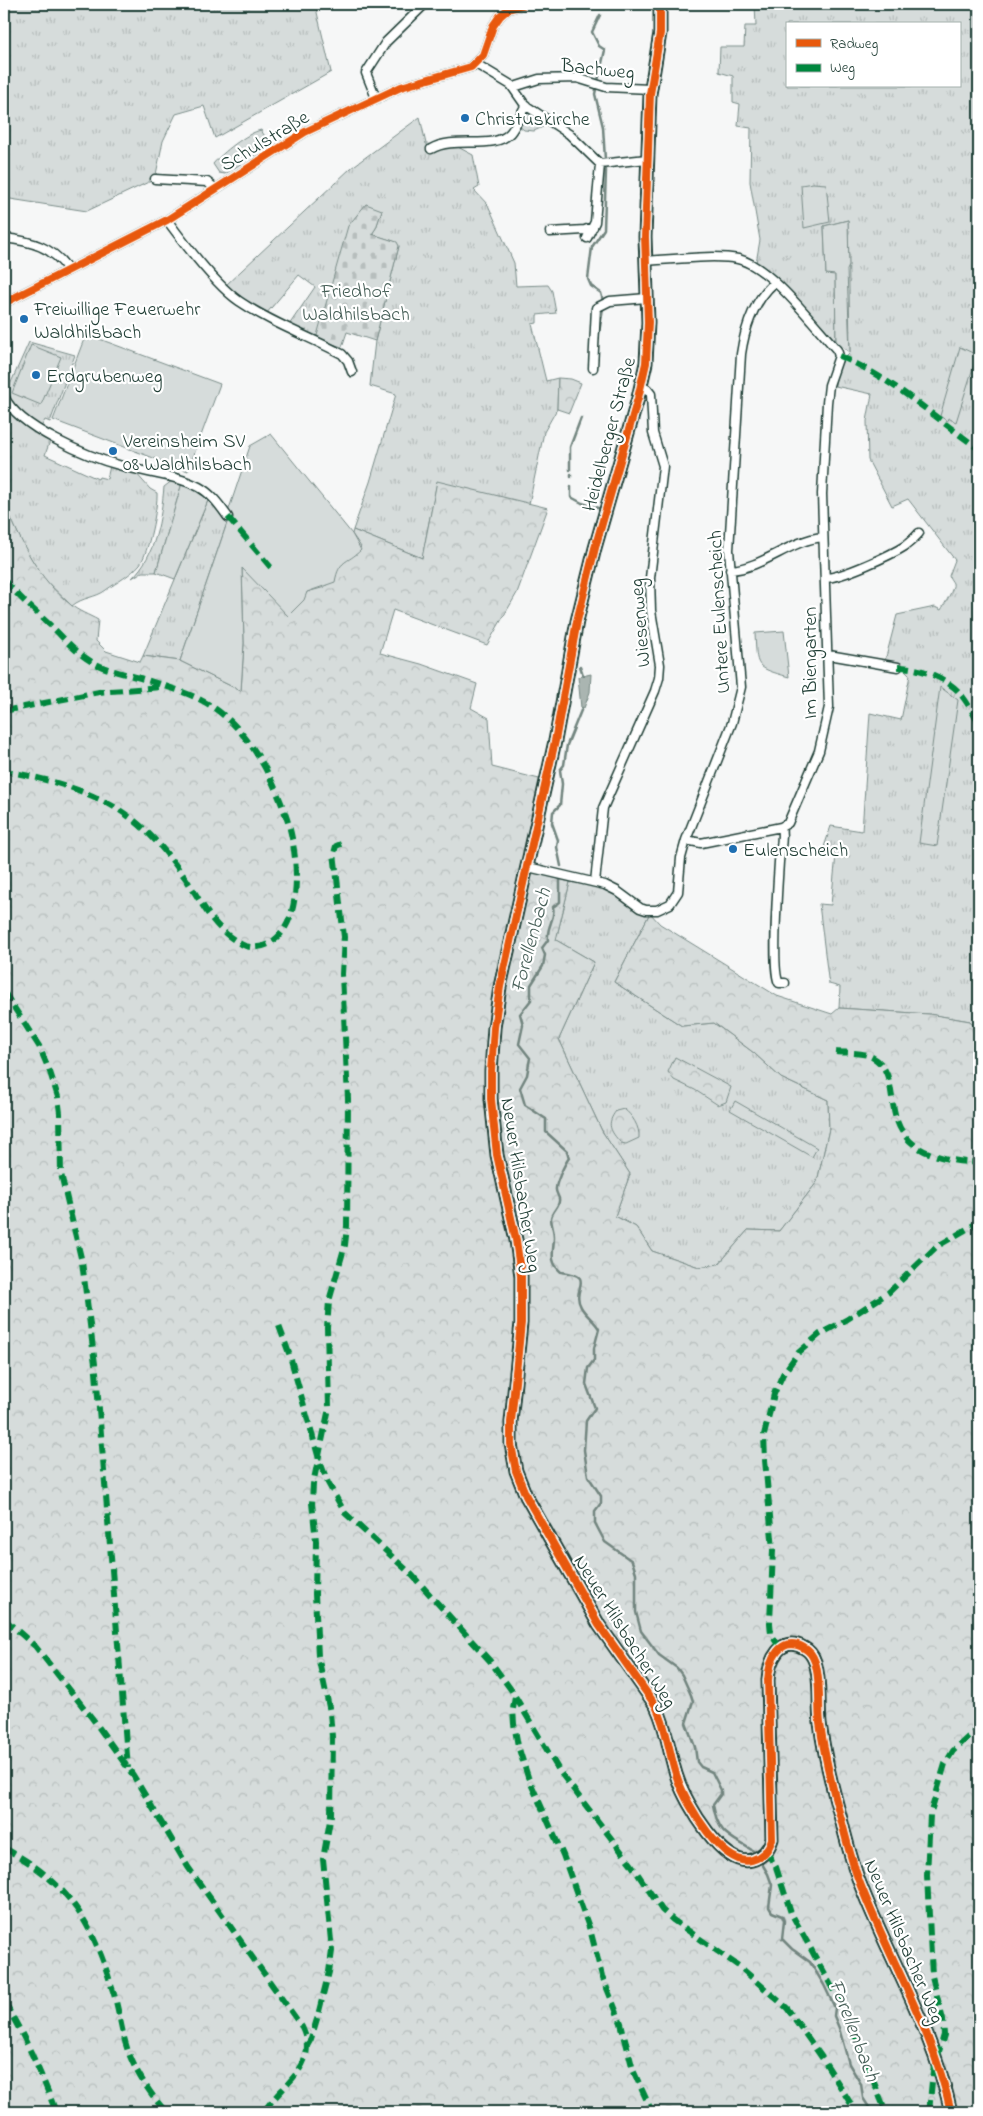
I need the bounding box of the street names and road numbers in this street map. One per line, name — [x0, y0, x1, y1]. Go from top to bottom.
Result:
street label: Bachweg — [558, 52, 636, 90]
street label: Schulstraße — [215, 104, 315, 180]
street label: Heidelberger Straße — [576, 354, 646, 515]
street label: Untere Eulenscheich — [702, 529, 739, 694]
street label: Wiesenweg — [623, 577, 661, 668]
street label: Im Biengarten — [797, 607, 827, 719]
street label: Neuer Hilsbacher Weg — [490, 1096, 548, 1275]
street label: Neuer Hilsbacher Weg — [564, 1550, 683, 1715]
street label: Neuer Hilsbacher Weg — [854, 1855, 950, 2029]

